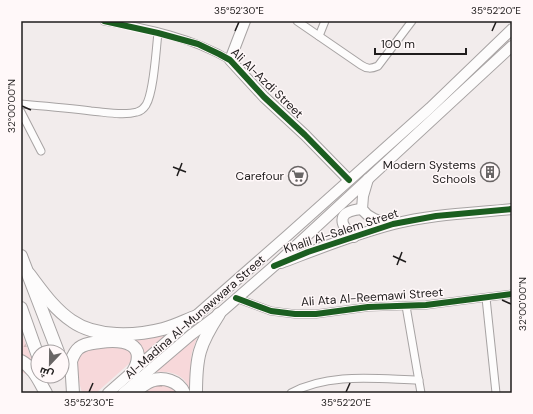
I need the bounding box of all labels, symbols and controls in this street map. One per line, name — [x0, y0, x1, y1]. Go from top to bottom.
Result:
text: 35°52'30"E — [214, 4, 264, 17]
text: 35°52'20"E — [471, 4, 521, 17]
scale bar — [375, 30, 466, 56]
text: 100 m — [381, 36, 415, 52]
street label: Ali Al-Azdi Street — [227, 44, 307, 122]
text: 32°00'00"N — [5, 79, 18, 133]
place label: Modern Systems Schools — [383, 157, 476, 187]
building icon: Modern Systems Schools — [479, 161, 501, 183]
supermarket icon: Carefour — [287, 165, 309, 187]
place label: Carefour — [236, 168, 285, 184]
street label: Khalil Al-Salem Street — [282, 205, 401, 257]
street label: Al-Madina Al-Munawwara Street — [121, 251, 269, 382]
text: 32°00'00"N — [516, 277, 529, 331]
street label: Ali Ata Al-Reemawi Street — [300, 284, 444, 310]
north arrow — [30, 344, 70, 384]
text: ش — [37, 364, 55, 382]
text: 35°52'30"E — [64, 396, 114, 409]
text: 35°52'20"E — [321, 396, 371, 409]

